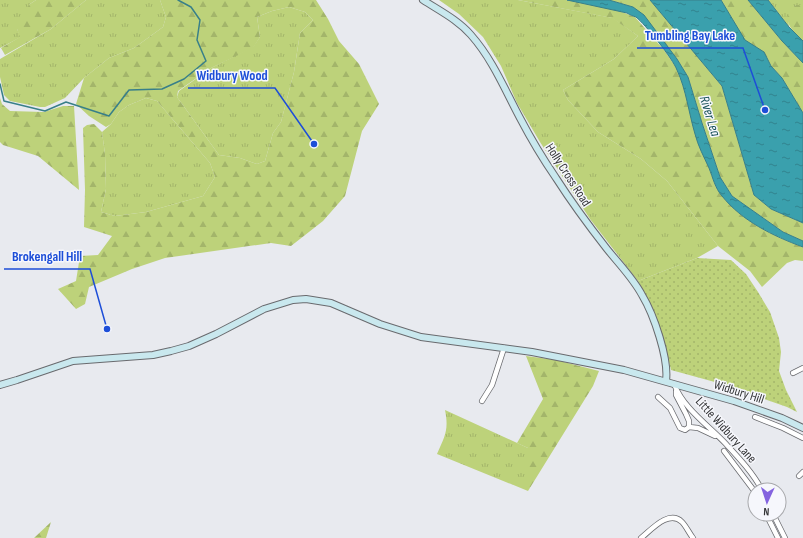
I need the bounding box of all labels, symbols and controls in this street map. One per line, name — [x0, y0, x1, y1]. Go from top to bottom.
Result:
callout: Tumbling Bay Lake — [637, 22, 743, 48]
text: Tumbling Bay Lake — [645, 27, 735, 44]
callout: Widbury Wood — [188, 62, 275, 88]
text: Widbury Wood — [196, 67, 268, 84]
water label: River Lea — [696, 94, 724, 139]
street label: Holly Cross Road — [542, 140, 594, 210]
callout: Brokengall Hill — [4, 243, 90, 269]
text: Brokengall Hill — [12, 248, 82, 265]
street label: Widbury Hill — [712, 376, 766, 408]
street label: Little Widbury Lane — [692, 394, 760, 466]
north arrow — [747, 482, 787, 522]
text: N — [763, 505, 770, 518]

